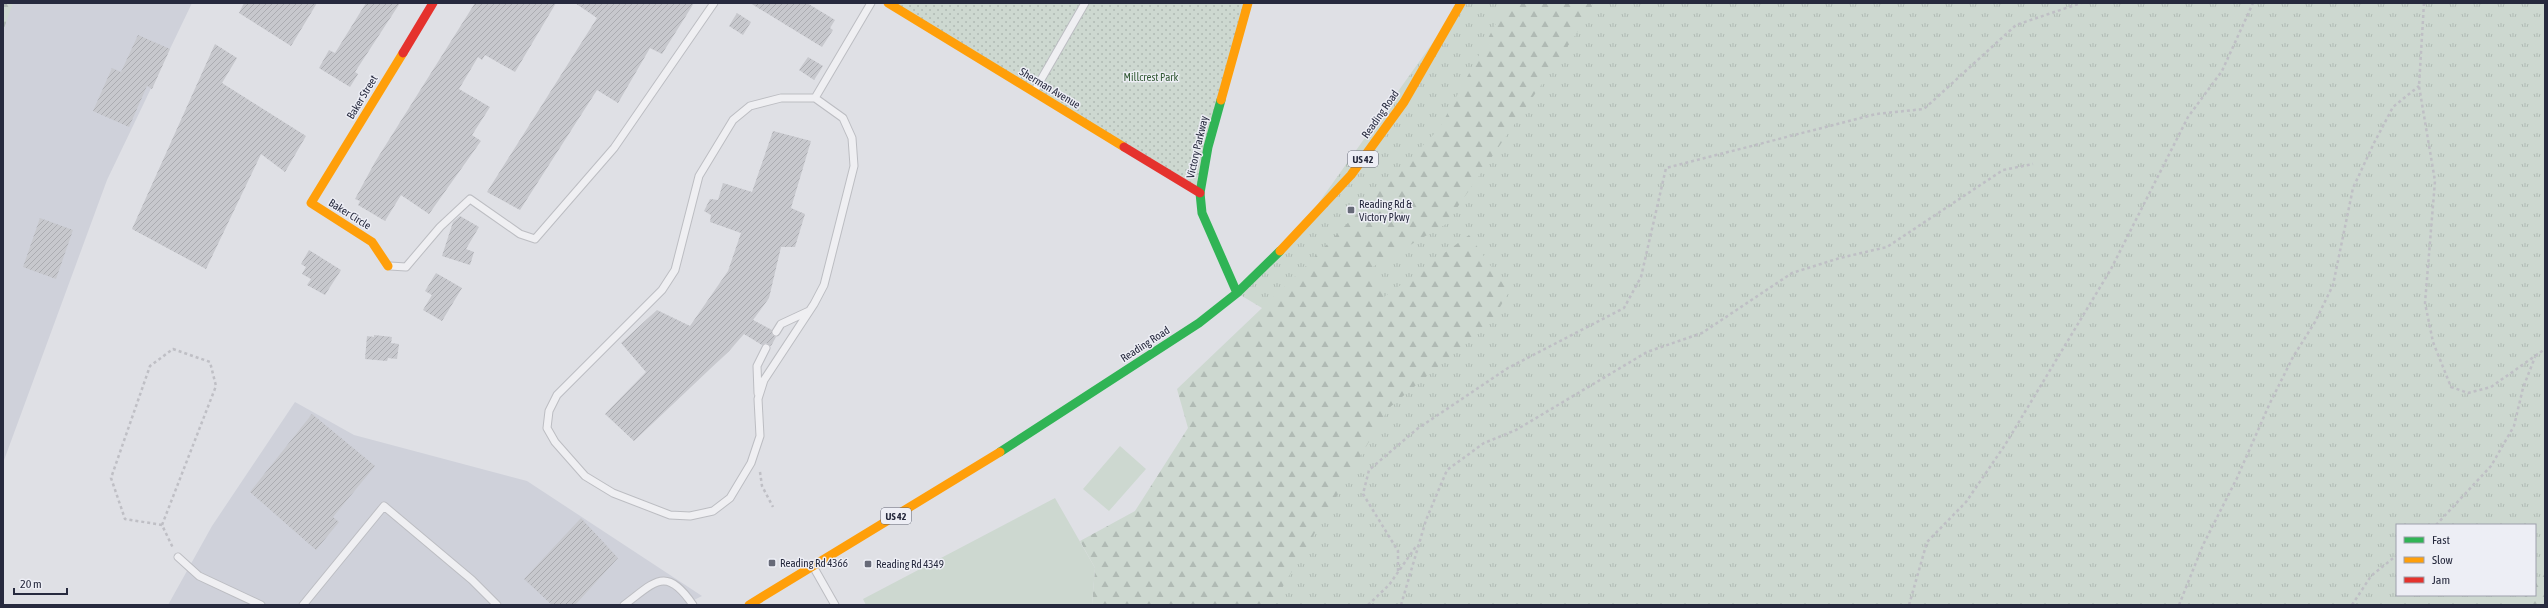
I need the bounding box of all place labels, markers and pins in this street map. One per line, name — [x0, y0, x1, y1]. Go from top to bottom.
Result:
place label: Reading Rd & Victory Pkwy — [1359, 198, 1412, 223]
marker: Reading Rd & Victory Pkwy — [1346, 205, 1356, 215]
place label: Reading Rd 4366 — [780, 557, 848, 569]
marker: Reading Rd 4366 — [767, 558, 777, 568]
place label: Reading Rd 4349 — [876, 558, 944, 570]
marker: Reading Rd 4349 — [863, 559, 873, 569]

